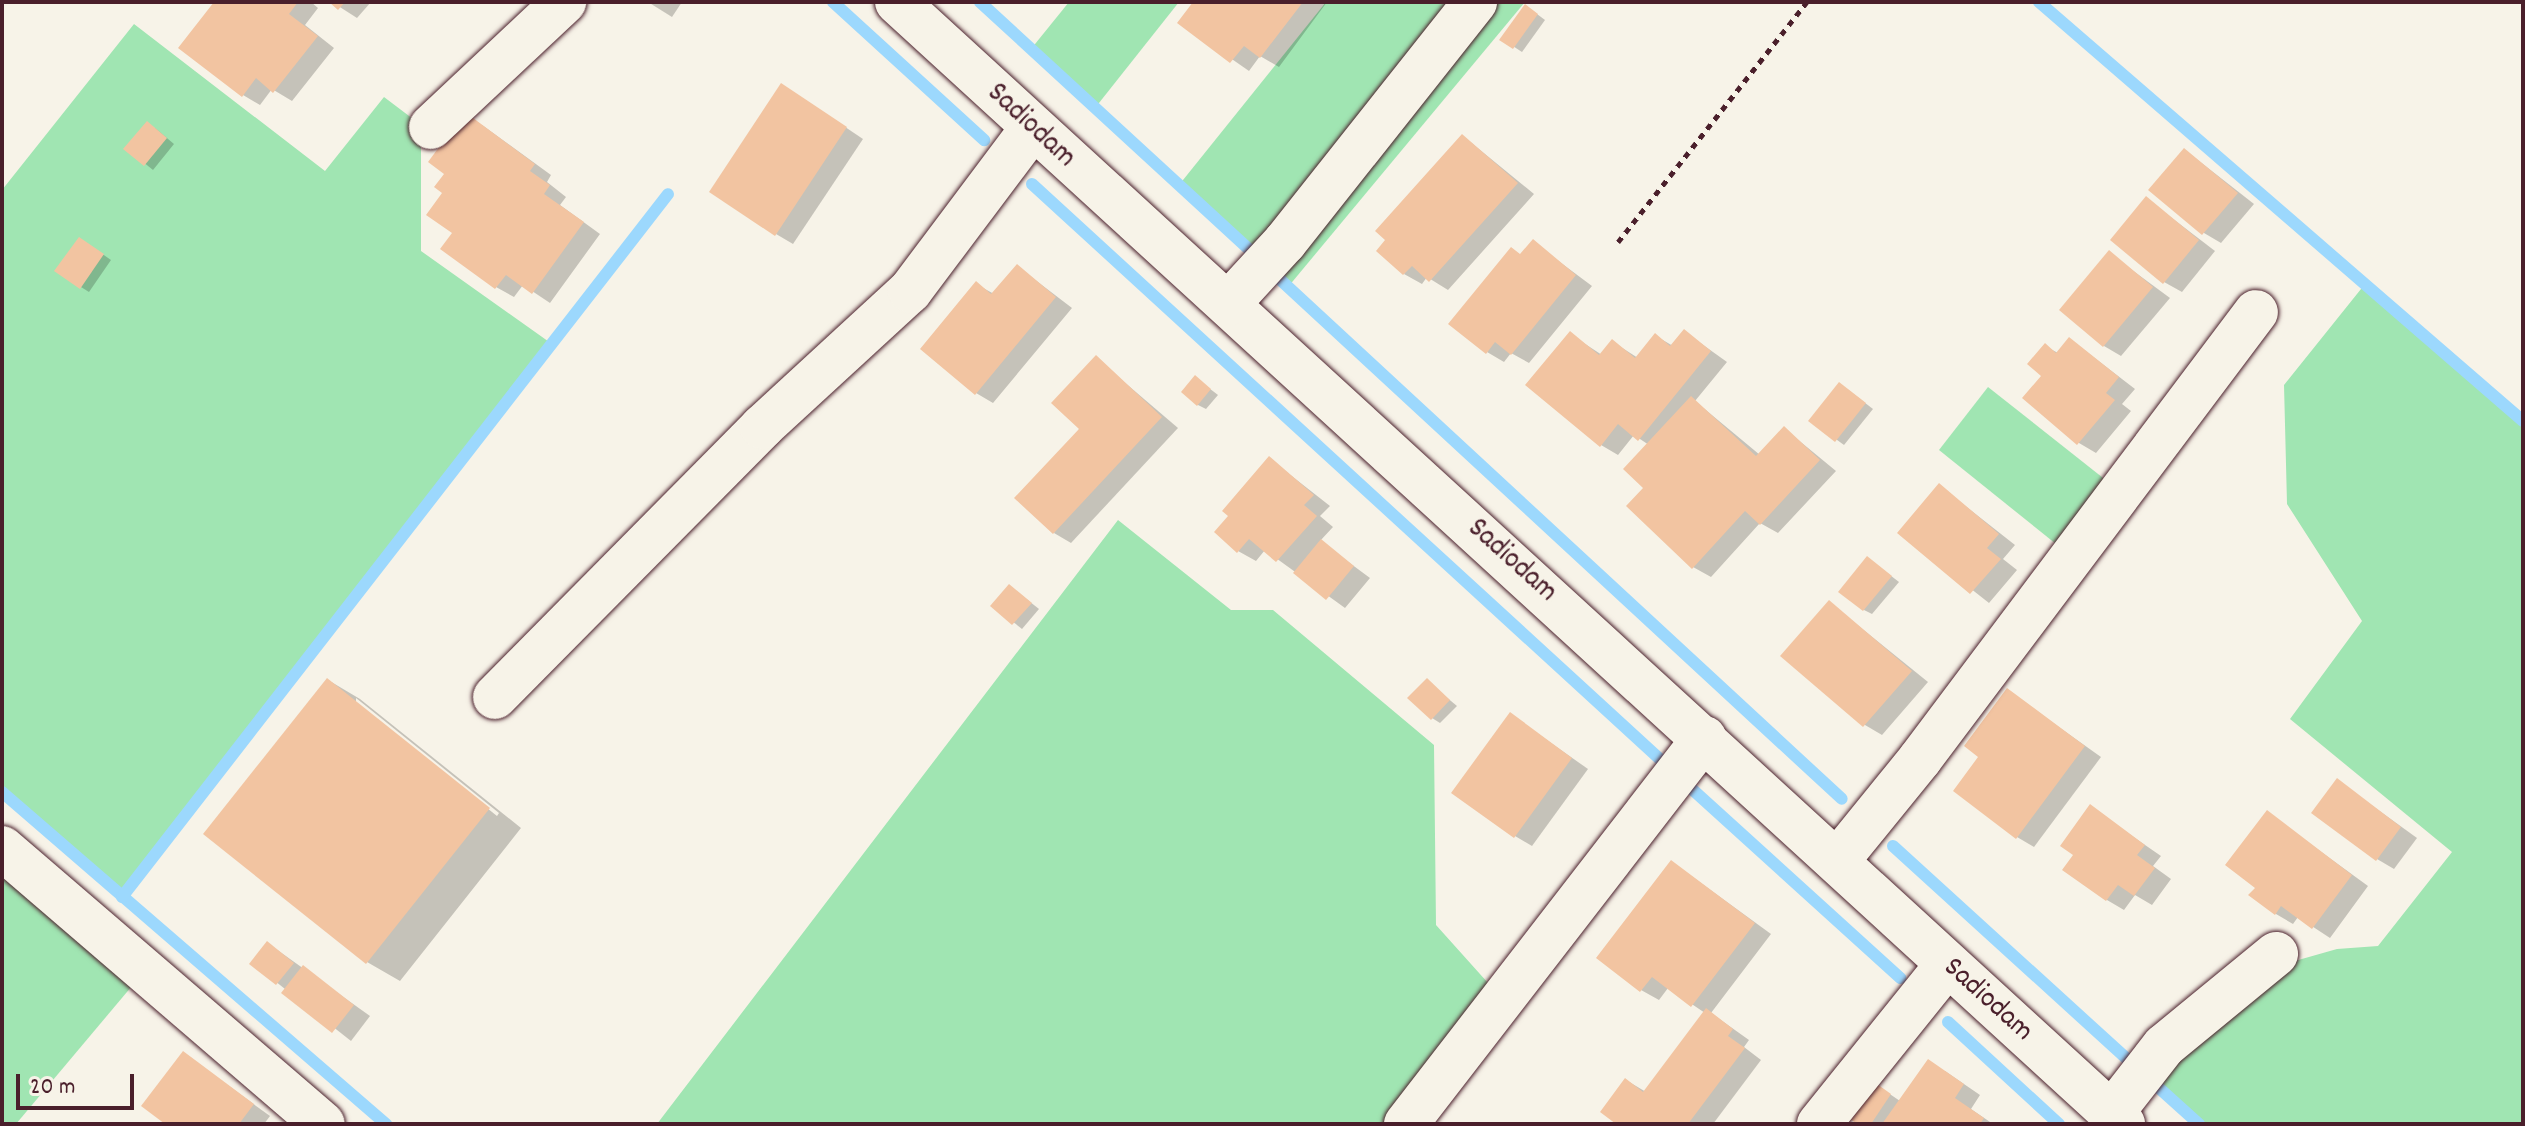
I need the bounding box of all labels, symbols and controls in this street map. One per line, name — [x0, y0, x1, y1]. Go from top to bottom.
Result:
street label: Sadiodam — [978, 77, 1082, 177]
street label: Sadiodam — [1458, 512, 1564, 612]
street label: Sadiodam — [1934, 951, 2040, 1051]
scale bar — [20, 1058, 138, 1108]
text: 20 m — [30, 1071, 76, 1105]

